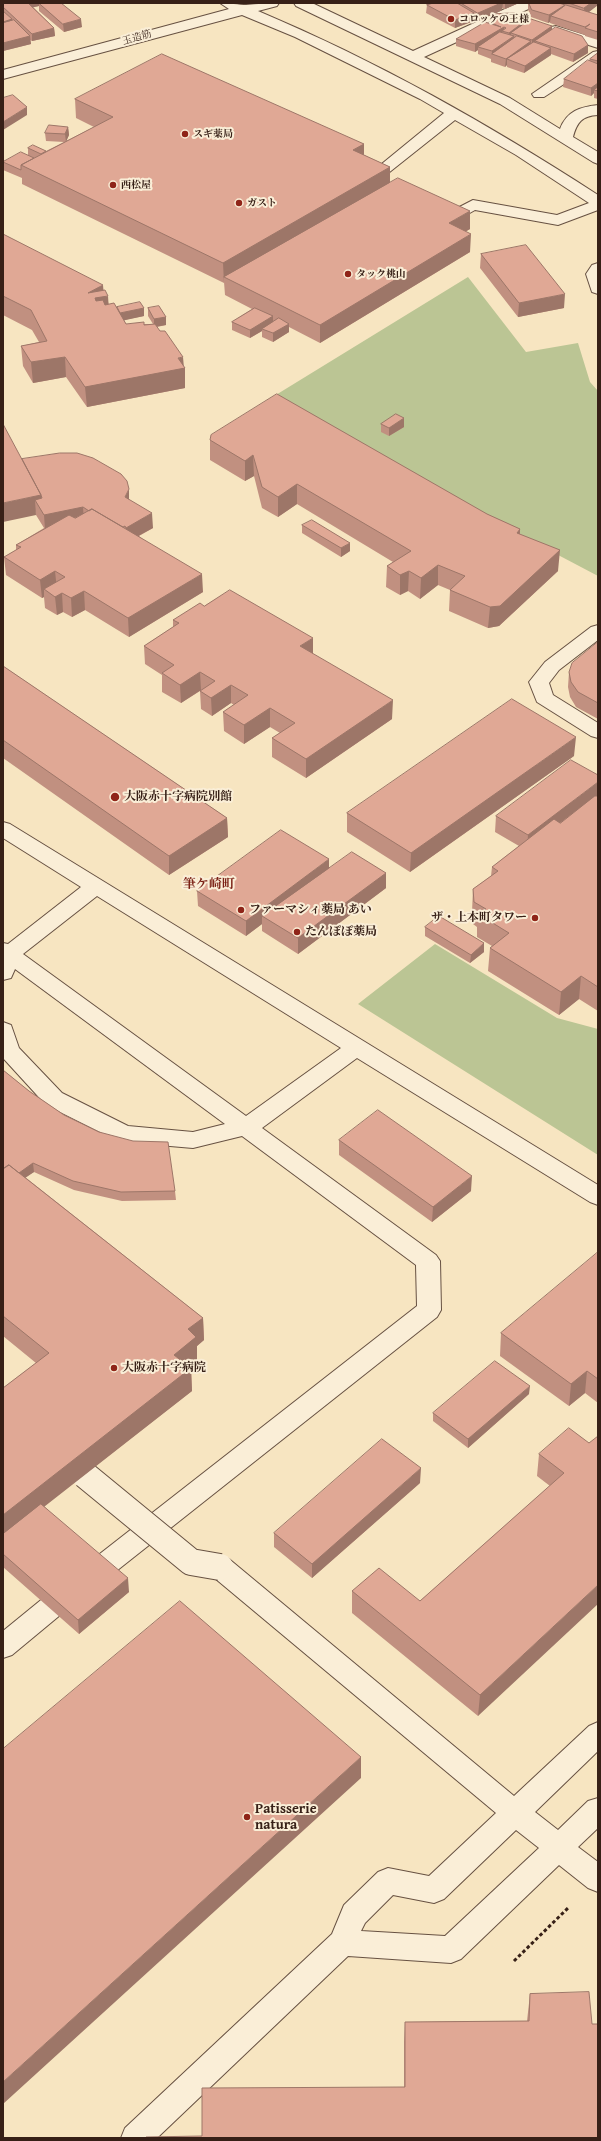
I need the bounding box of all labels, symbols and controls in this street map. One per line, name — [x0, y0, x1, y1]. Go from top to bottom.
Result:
place label: コロッケの王様 — [459, 13, 529, 25]
marker: コロッケの王様 — [446, 14, 456, 24]
street label: 玉造筋 — [121, 28, 153, 48]
place label: スギ薬局 — [193, 128, 233, 140]
marker: スギ薬局 — [180, 129, 190, 139]
place label: 西松屋 — [121, 179, 151, 191]
marker: 西松屋 — [108, 180, 118, 190]
place label: ガスト — [247, 197, 277, 209]
marker: ガスト — [234, 198, 244, 208]
place label: タック桃山 — [356, 268, 406, 280]
marker: タック桃山 — [343, 269, 353, 279]
place label: 大阪赤十字病院別館 — [124, 790, 232, 804]
marker: 大阪赤十字病院別館 — [109, 791, 121, 803]
district label: 筆ケ崎町 — [183, 877, 235, 893]
place label: ファーマシィ薬局 あい — [249, 903, 372, 917]
marker: ファーマシィ薬局 あい — [236, 905, 246, 915]
place label: ザ・上本町タワー — [431, 911, 527, 925]
marker: ザ・上本町タワー — [530, 913, 540, 923]
place label: たんぽぽ薬局 — [305, 925, 377, 939]
marker: たんぽぽ薬局 — [292, 927, 302, 937]
place label: 大阪赤十字病院 — [122, 1361, 206, 1375]
marker: 大阪赤十字病院 — [109, 1363, 119, 1373]
place label: Patisserie natura — [255, 1801, 317, 1834]
marker: Patisserie natura — [242, 1812, 252, 1822]

